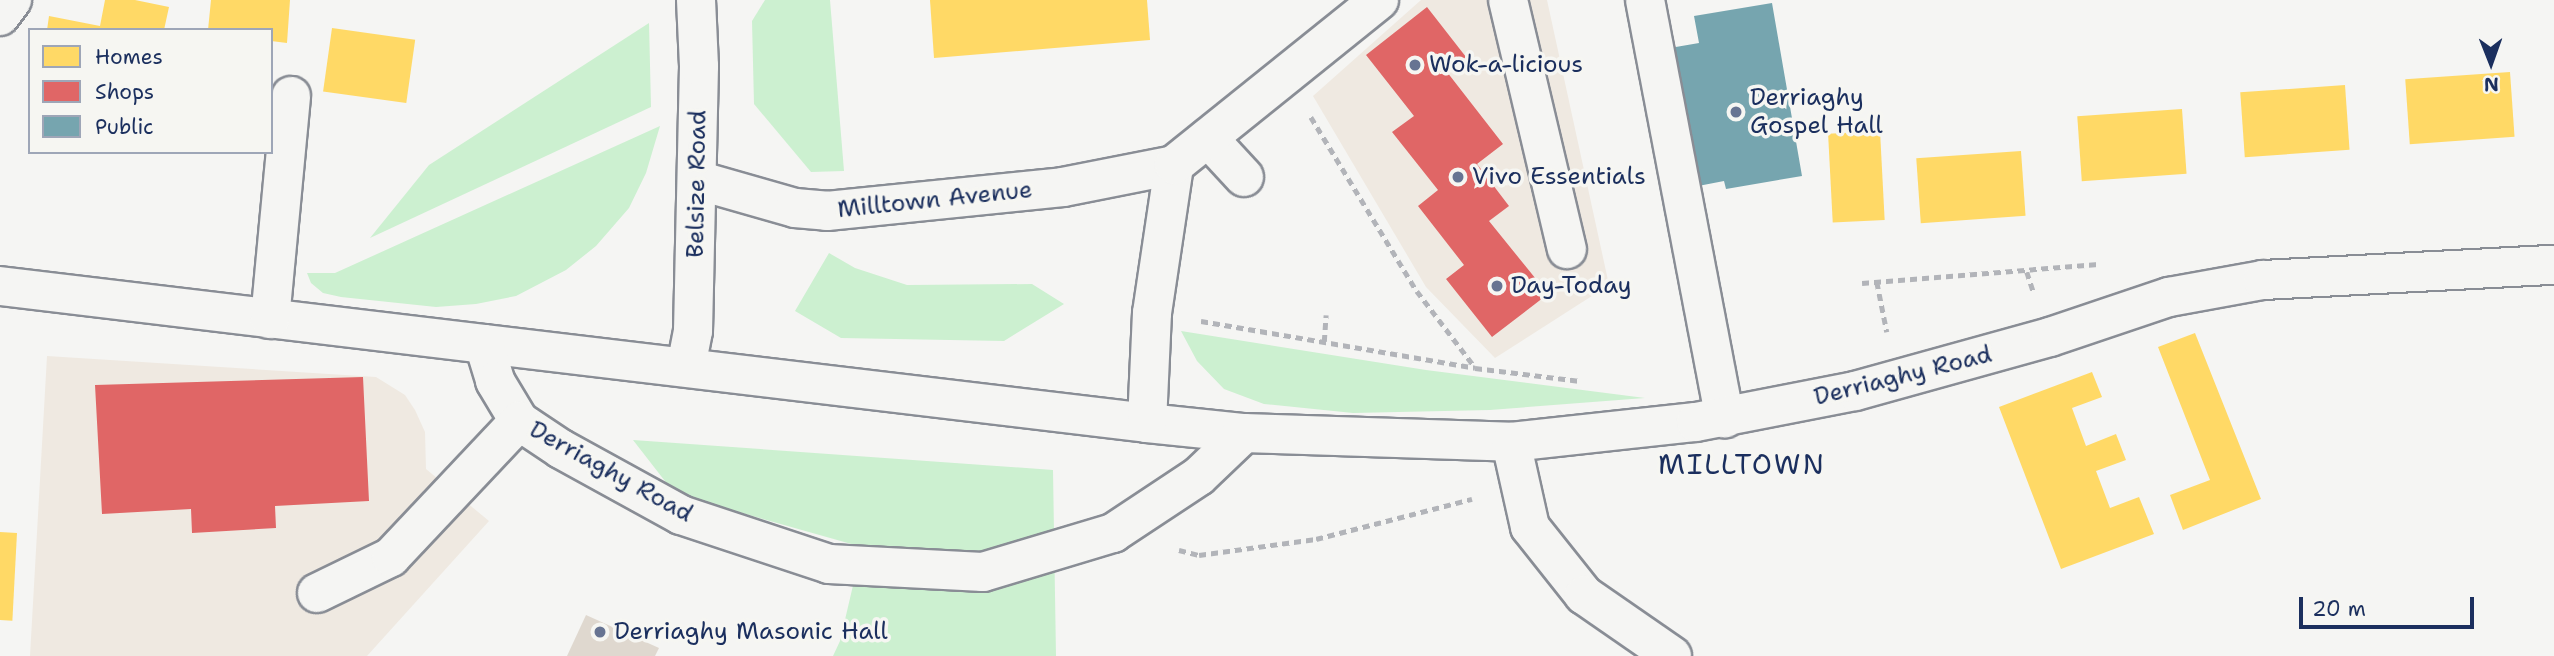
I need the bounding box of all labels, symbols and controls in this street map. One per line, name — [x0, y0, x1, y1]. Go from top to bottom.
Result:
legend — [28, 28, 273, 154]
north arrow — [2456, 28, 2526, 98]
text: Homes — [95, 43, 163, 71]
place label: Wok-a-licious — [1429, 51, 1583, 79]
marker: Wok-a-licious — [1407, 57, 1423, 73]
text: N — [2484, 72, 2499, 97]
text: Shops — [95, 78, 154, 106]
place label: Derriaghy Gospel Hall — [1750, 84, 1883, 140]
marker: Derriaghy Gospel Hall — [1728, 104, 1744, 120]
street label: Belsize Road — [681, 110, 713, 258]
text: Public — [95, 113, 154, 141]
place label: Vivo Essentials — [1472, 163, 1646, 191]
marker: Vivo Essentials — [1450, 169, 1466, 185]
street label: Milltown Avenue — [836, 175, 1034, 225]
place label: Day-Today — [1511, 272, 1632, 300]
marker: Day-Today — [1489, 278, 1505, 294]
street label: Derriaghy Road — [1811, 340, 1995, 412]
street label: Derriaghy Road — [524, 415, 698, 529]
district label: MILLTOWN — [1659, 447, 1825, 481]
scale bar — [2302, 582, 2477, 626]
text: 20 m — [2312, 595, 2366, 623]
place label: Derriaghy Masonic Hall — [614, 618, 888, 646]
marker: Derriaghy Masonic Hall — [592, 624, 608, 640]

